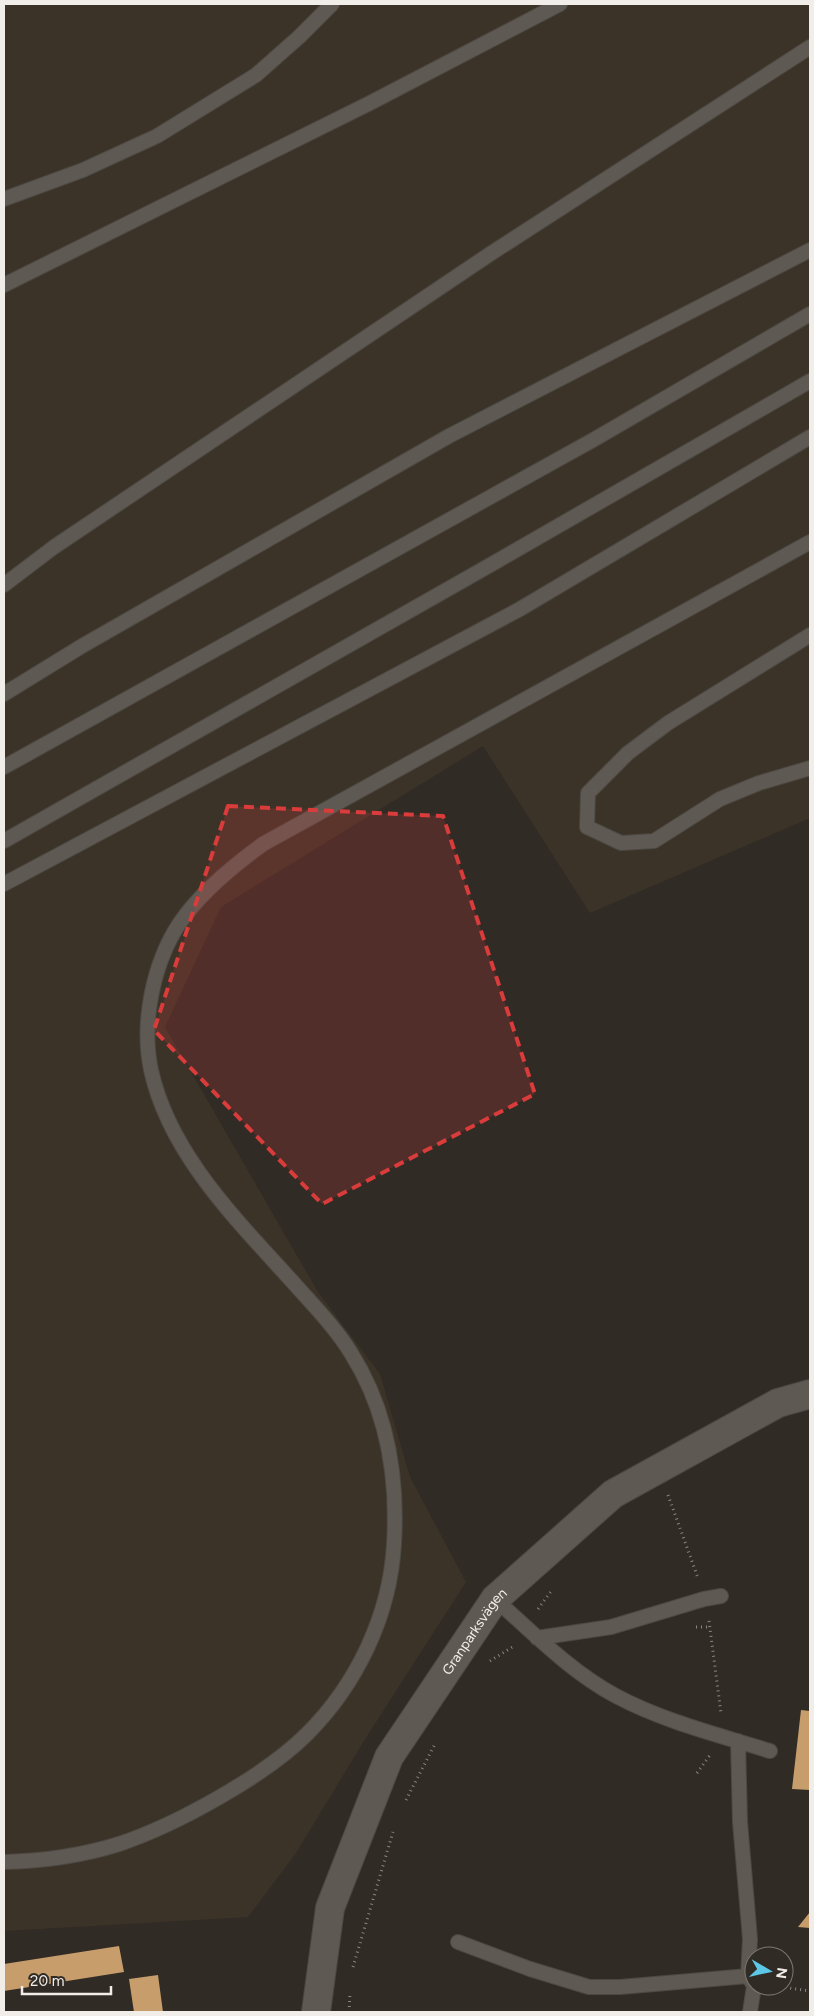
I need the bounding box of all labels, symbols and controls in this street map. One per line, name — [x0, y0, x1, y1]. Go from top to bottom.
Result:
street label: Granparksvägen — [439, 1584, 511, 1678]
north arrow — [744, 1946, 794, 1996]
scale bar — [22, 1964, 111, 1996]
text: N — [772, 1966, 791, 1980]
text: 20 m — [30, 1972, 64, 1990]

